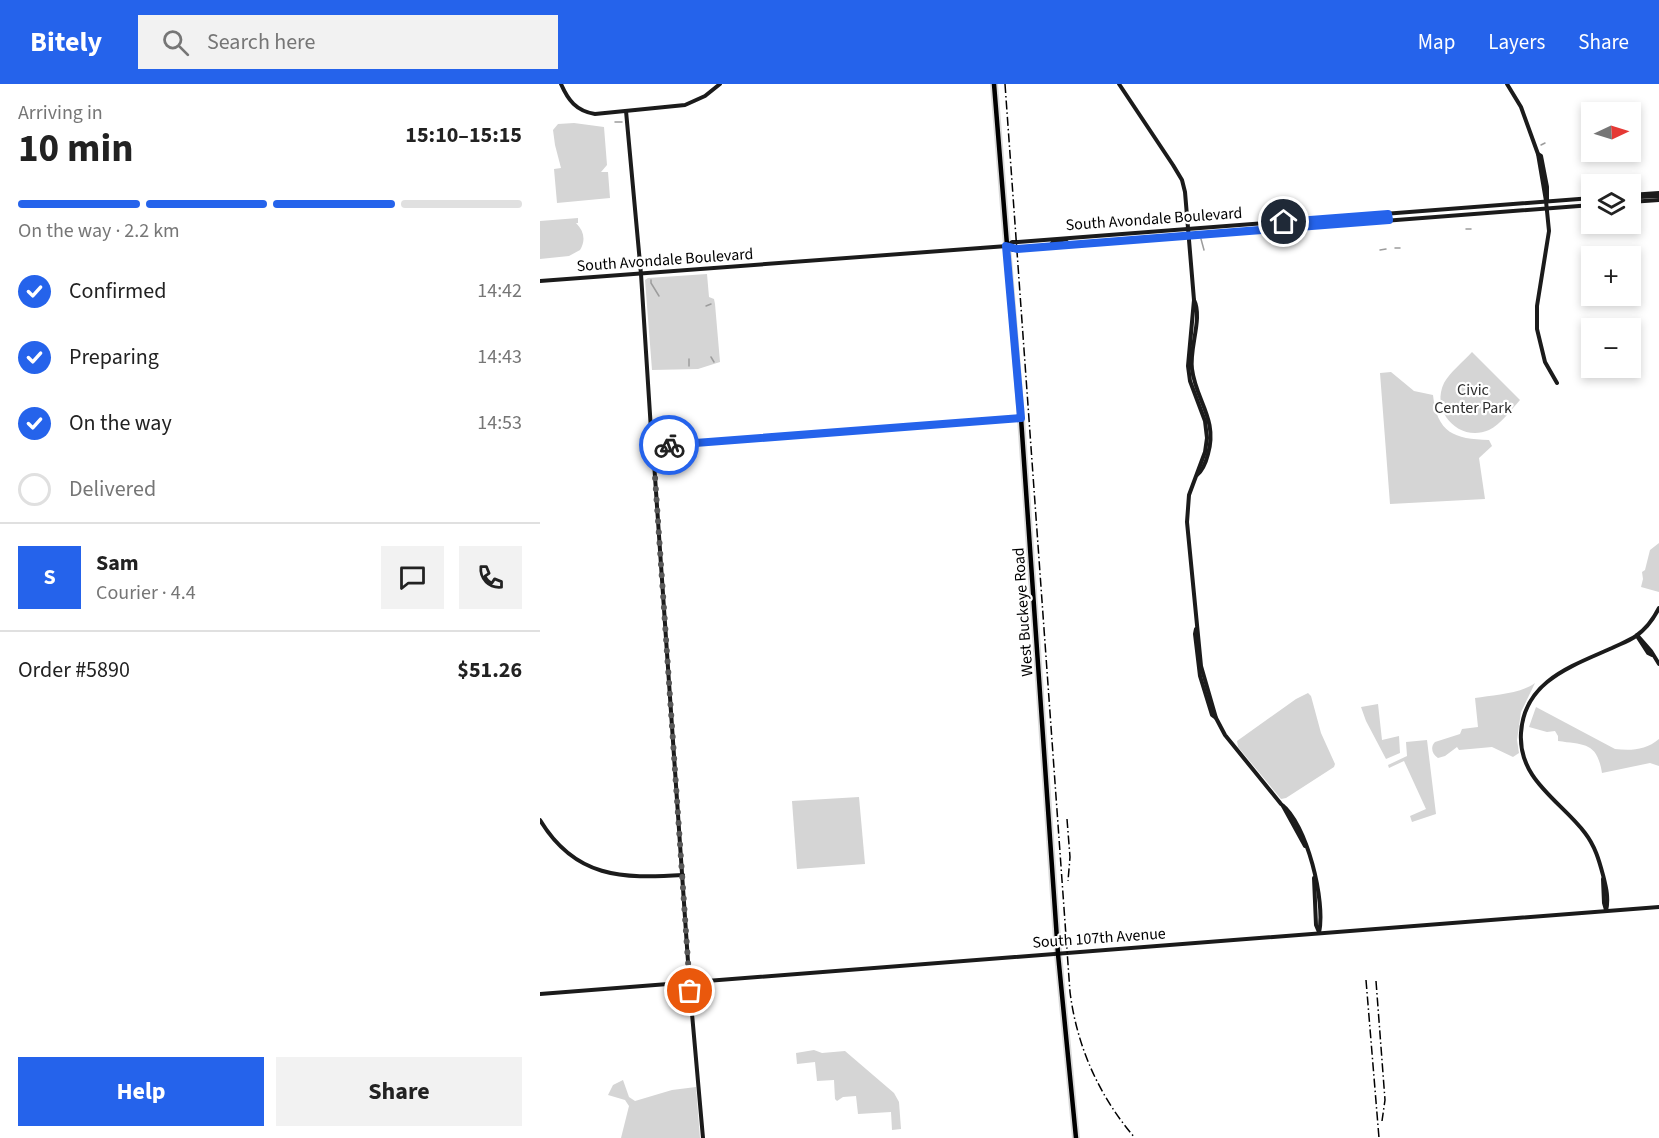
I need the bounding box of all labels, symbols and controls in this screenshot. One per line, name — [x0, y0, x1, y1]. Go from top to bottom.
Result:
search box — [138, 15, 558, 69]
text: Bitely — [30, 22, 102, 62]
icon: search — [159, 26, 192, 59]
text: Search here — [207, 26, 315, 58]
text: Map — [1418, 27, 1455, 57]
text: Layers — [1488, 27, 1545, 57]
text: Share — [1578, 27, 1629, 57]
text: Arriving in — [18, 99, 103, 127]
north arrow — [1581, 102, 1641, 162]
map controls — [1581, 102, 1641, 378]
text: 15:10–15:15 — [405, 119, 522, 151]
text: 10 min — [18, 121, 133, 177]
button: layers — [1581, 174, 1641, 234]
pin — [1258, 196, 1309, 247]
street label: South Avondale Boulevard — [1065, 202, 1243, 236]
icon: home — [1267, 205, 1300, 238]
text: On the way · 2.2 km — [18, 217, 180, 245]
street label: South Avondale Boulevard — [576, 243, 754, 277]
button: + — [1581, 246, 1641, 306]
icon: check — [18, 275, 51, 308]
text: Confirmed — [69, 275, 166, 307]
text: 14:42 — [477, 277, 522, 305]
button: − — [1581, 318, 1641, 378]
icon: check — [18, 341, 51, 374]
text: Preparing — [69, 341, 159, 373]
text: 14:43 — [477, 343, 522, 371]
park label: Civic Center Park — [1434, 379, 1512, 419]
icon: check — [18, 407, 51, 440]
text: On the way — [69, 407, 172, 439]
text: 14:53 — [477, 409, 522, 437]
courier — [639, 415, 699, 475]
icon: bike — [653, 429, 686, 462]
text: Delivered — [69, 473, 156, 505]
button: chat — [381, 546, 444, 609]
button: phone — [459, 546, 522, 609]
text: Sam — [96, 547, 139, 579]
street label: West Buckeye Road — [1008, 547, 1038, 677]
text: S — [43, 561, 56, 593]
text: Courier · 4.4 — [96, 579, 196, 607]
text: Order #5890 — [18, 654, 130, 686]
text: $51.26 — [457, 654, 522, 686]
street label: South 107th Avenue — [1032, 922, 1167, 954]
pin — [664, 965, 715, 1016]
icon: bag — [673, 974, 706, 1007]
button: Help — [18, 1057, 264, 1126]
button: Share — [276, 1057, 522, 1126]

